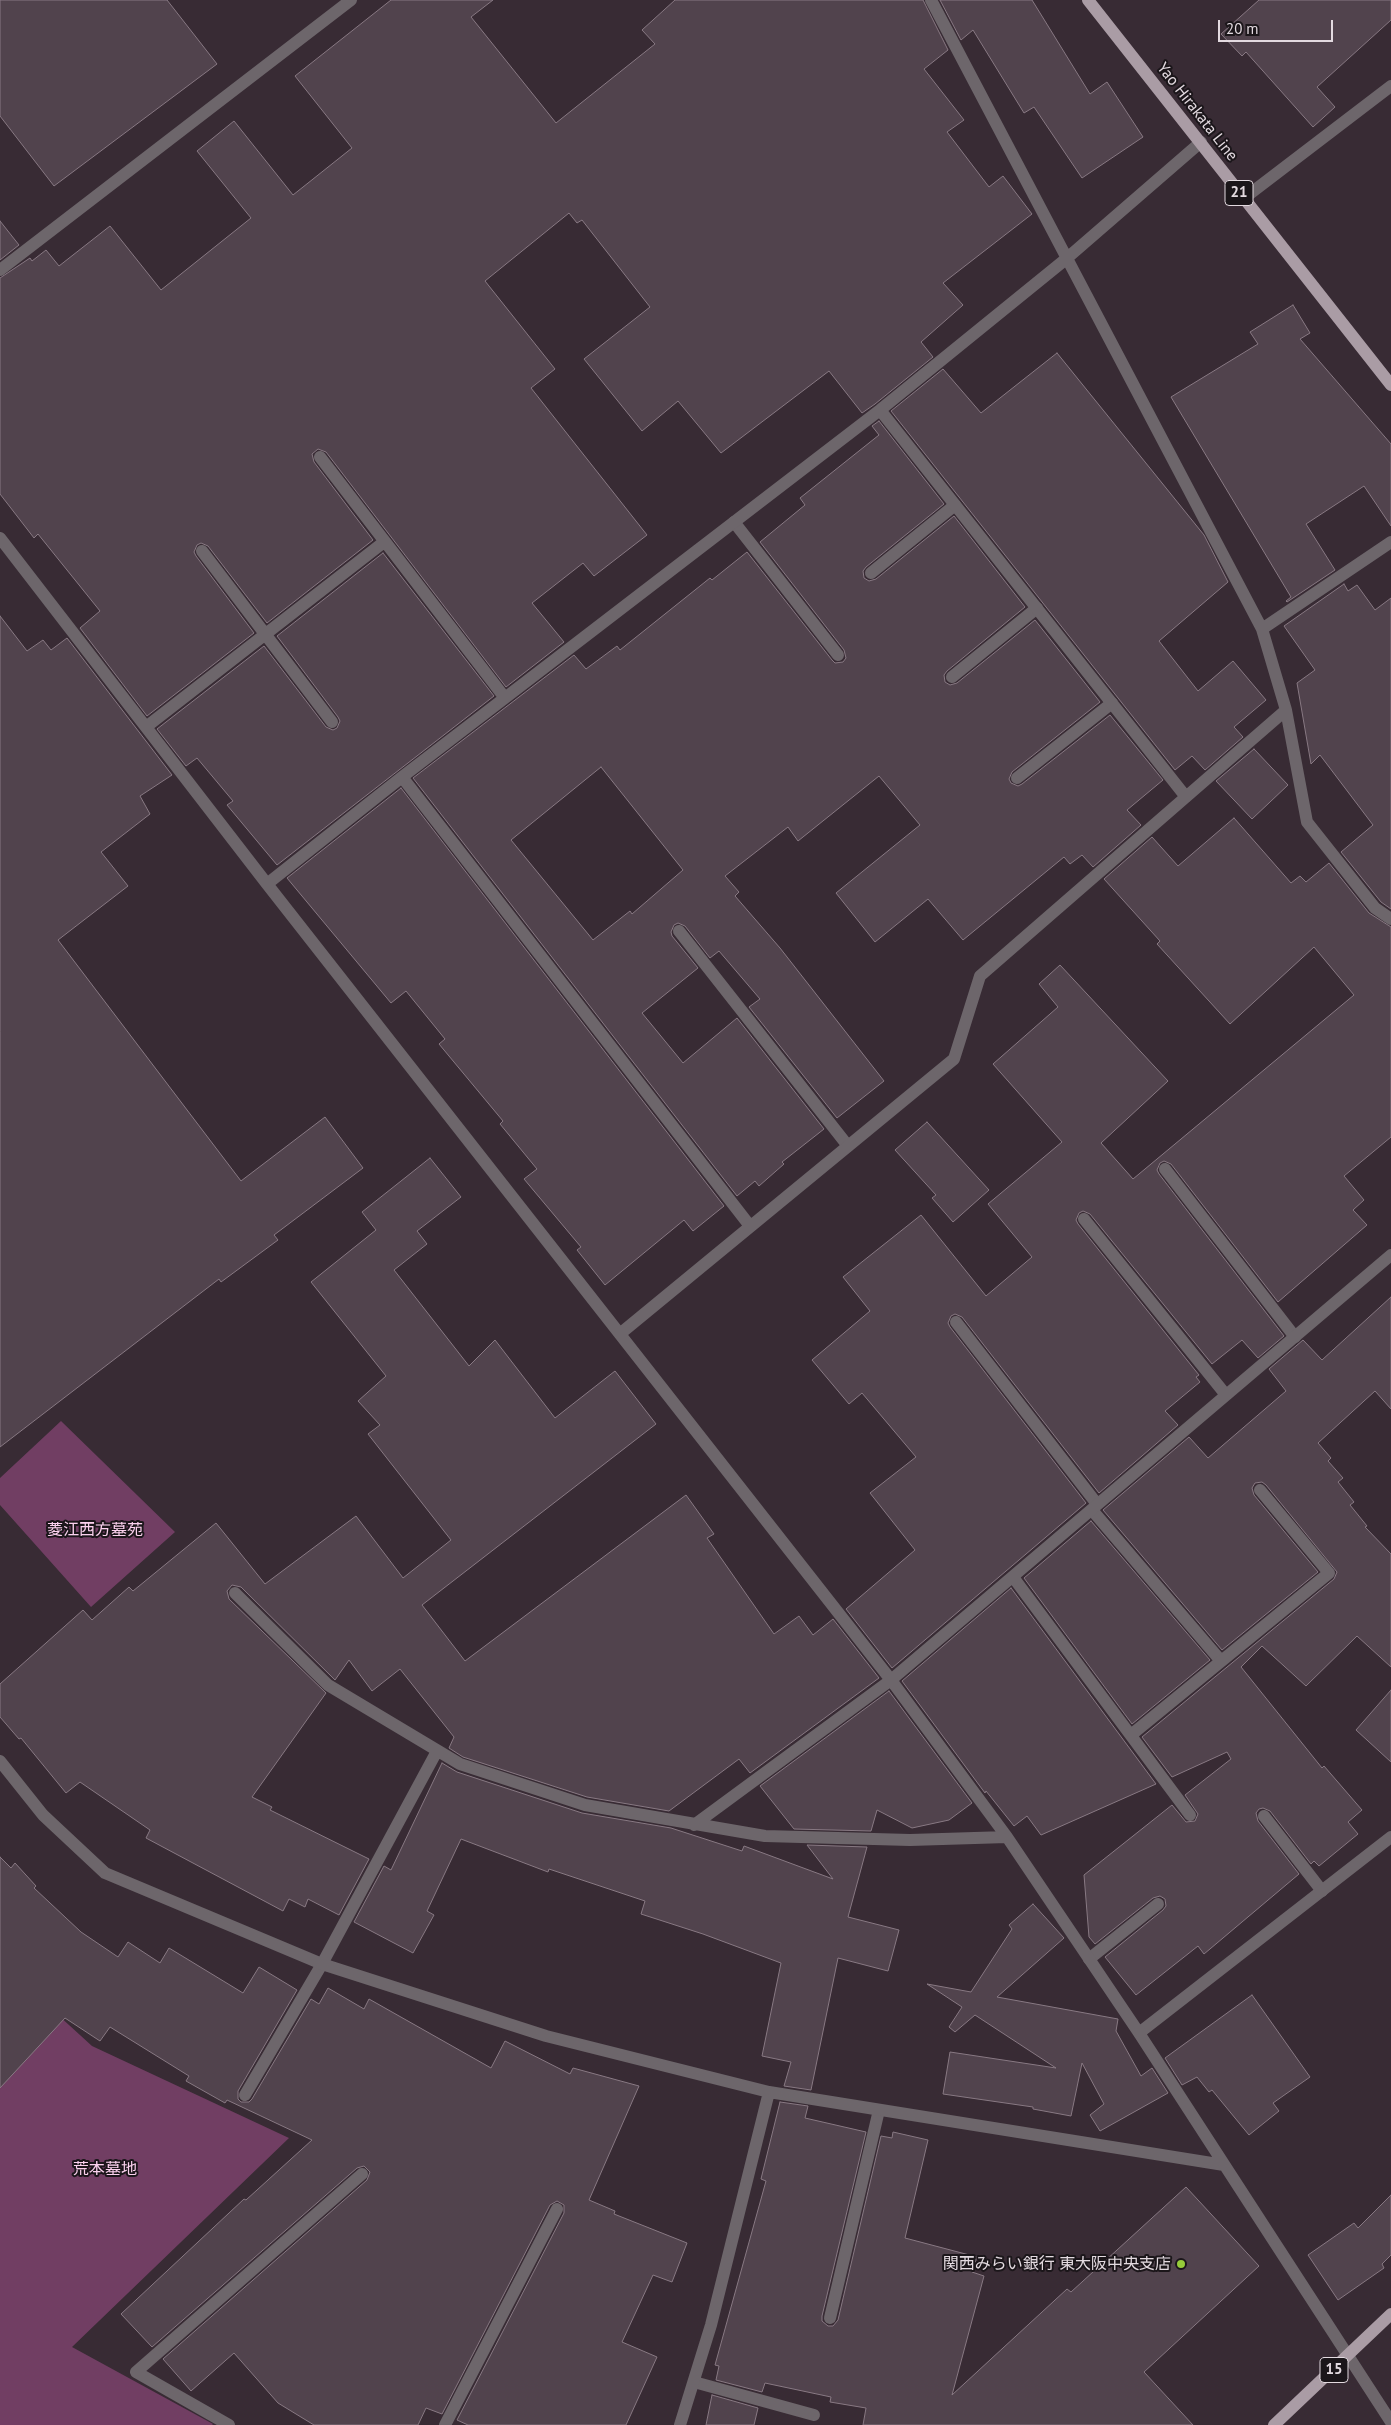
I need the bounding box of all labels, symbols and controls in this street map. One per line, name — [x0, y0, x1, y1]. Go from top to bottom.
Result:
scale bar — [1221, 10, 1336, 42]
text: 20 m — [1226, 19, 1259, 38]
street label: Yao Hirakata Line — [1153, 59, 1241, 165]
road number: 21 — [1225, 180, 1253, 206]
park label: 菱江西方墓苑 — [47, 1520, 143, 1540]
park label: 荒本墓地 — [73, 2159, 137, 2179]
place label: 関西みらい銀行 東大阪中央支店 — [943, 2254, 1171, 2274]
marker: 関西みらい銀行 東大阪中央支店 — [1175, 2258, 1187, 2270]
road number: 15 — [1320, 2358, 1348, 2382]

